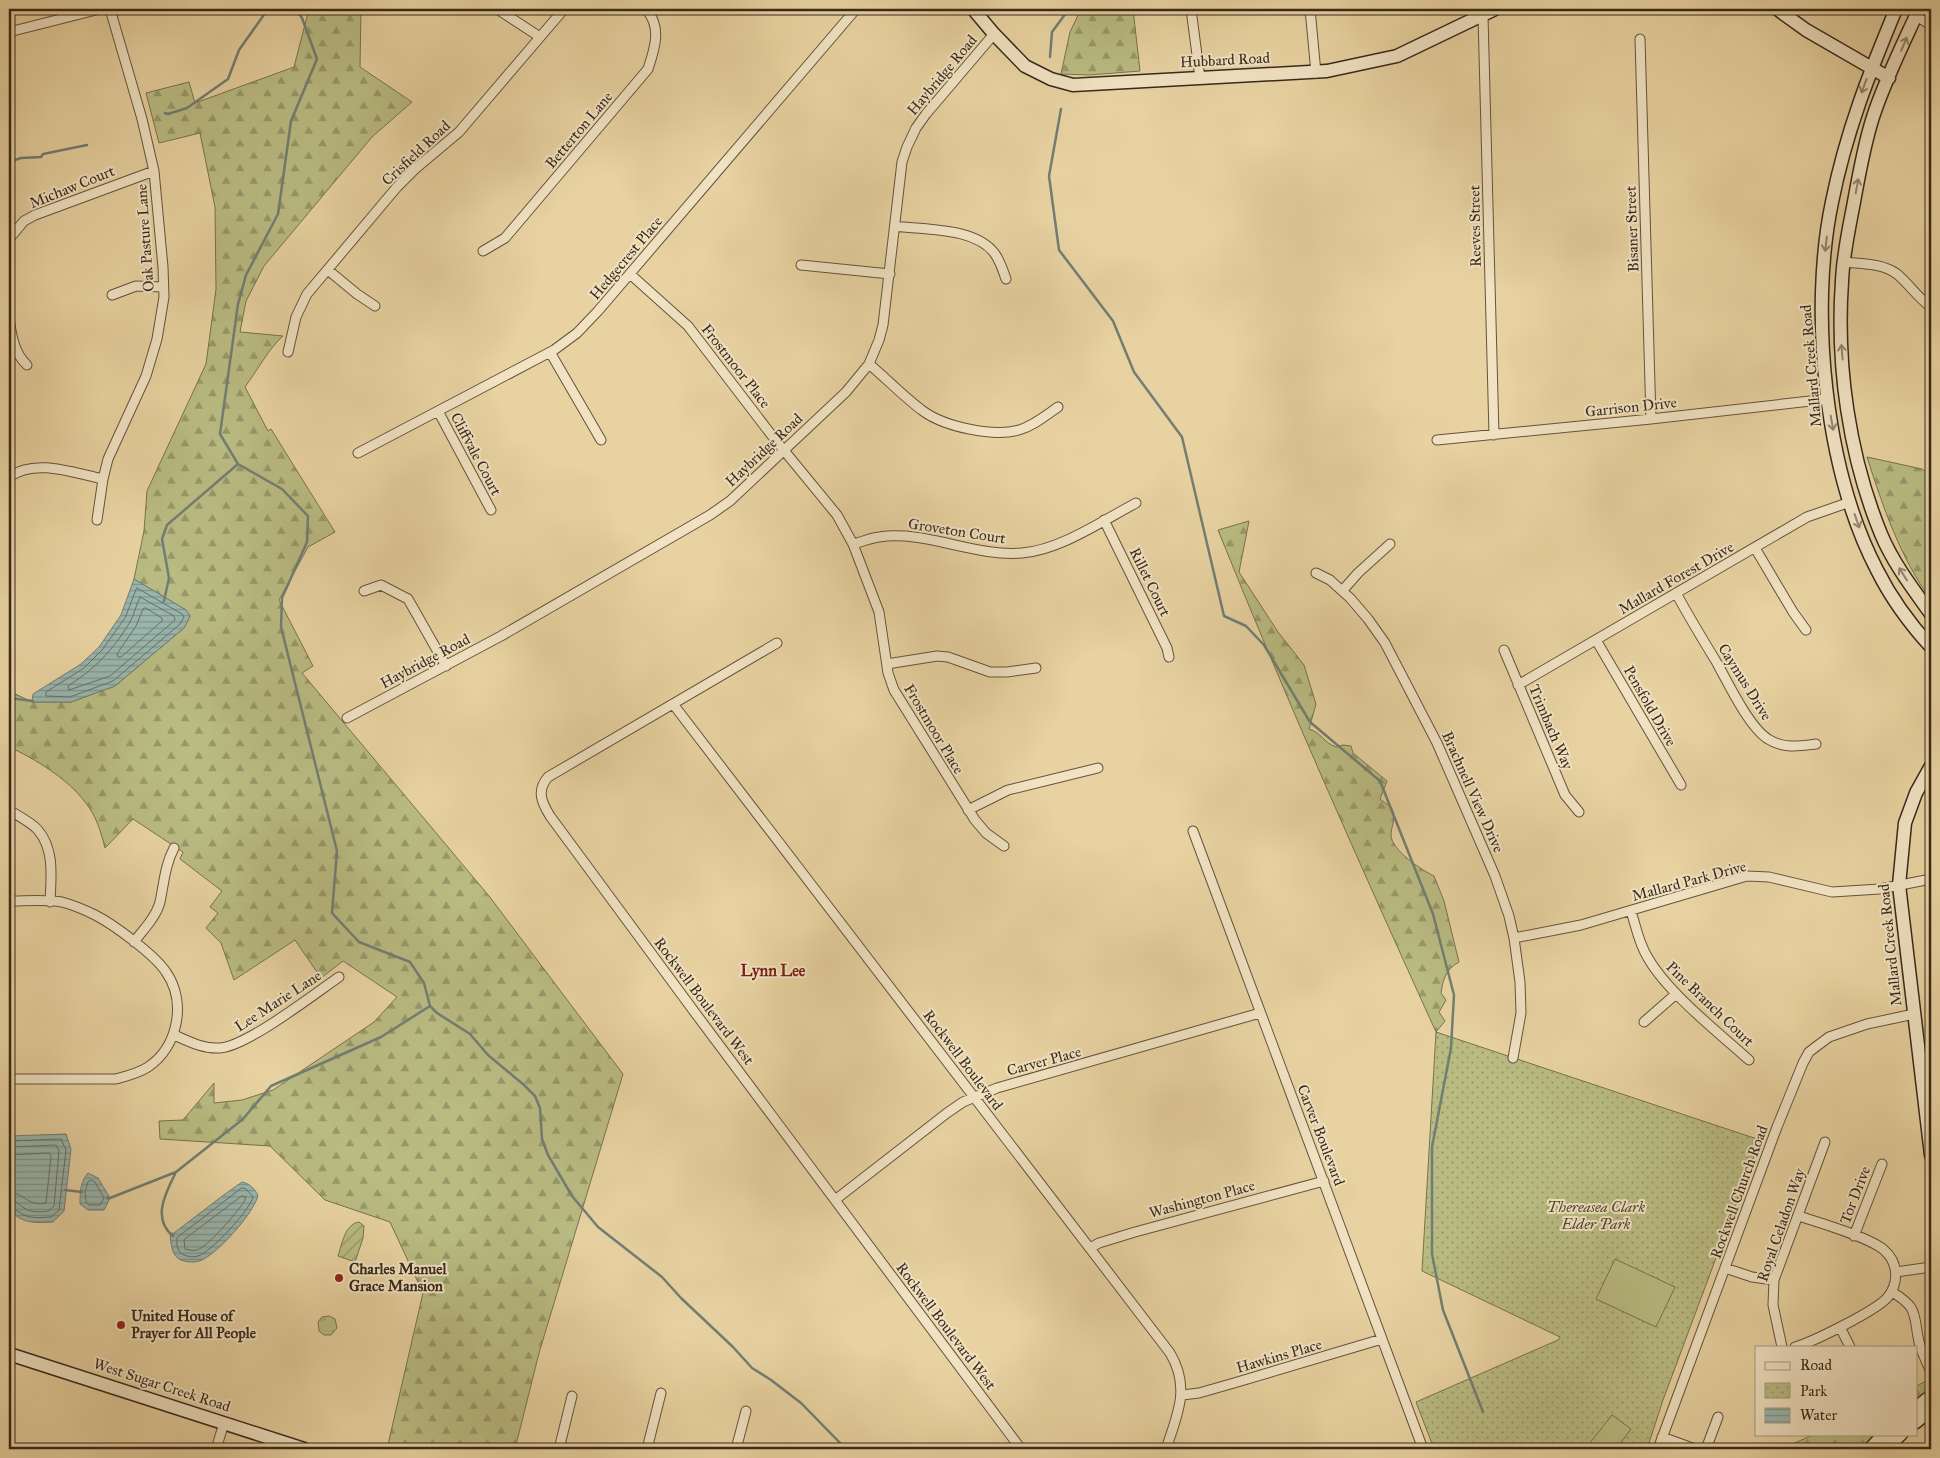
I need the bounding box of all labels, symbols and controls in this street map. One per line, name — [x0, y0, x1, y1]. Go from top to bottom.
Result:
street label: Haybridge Road — [903, 31, 981, 119]
one-way arrow — [1900, 36, 1909, 51]
street label: Hubbard Road — [1180, 49, 1271, 71]
one-way arrow — [1859, 78, 1868, 93]
street label: Betterton Lane — [542, 88, 616, 172]
street label: Crisfield Road — [378, 116, 454, 189]
street label: Michaw Court — [27, 161, 118, 212]
one-way arrow — [1852, 178, 1862, 194]
street label: Oak Pasture Lane — [132, 183, 158, 293]
street label: Reeves Street — [1465, 184, 1485, 267]
street label: Bisaner Street — [1621, 185, 1643, 272]
street label: Hedgecrest Place — [586, 213, 666, 303]
one-way arrow — [1821, 235, 1831, 251]
street label: Mallard Creek Road — [1797, 304, 1825, 428]
street label: Frostmoor Place — [698, 320, 774, 412]
one-way arrow — [1837, 345, 1847, 361]
street label: Garrison Drive — [1584, 393, 1678, 421]
street label: Haybridge Road — [722, 409, 807, 490]
street label: Cliffvale Court — [447, 410, 506, 499]
one-way arrow — [1827, 414, 1837, 430]
one-way arrow — [1852, 513, 1862, 529]
street label: Groveton Court — [907, 514, 1008, 548]
street label: Mallard Forest Drive — [1615, 538, 1737, 618]
street label: Rillet Court — [1126, 545, 1175, 620]
one-way arrow — [1898, 568, 1908, 582]
street label: Haybridge Road — [377, 630, 473, 692]
street label: Caymus Drive — [1714, 640, 1776, 724]
street label: Pensfold Drive — [1620, 663, 1680, 749]
street label: Frostmoor Place — [900, 681, 968, 777]
street label: Trimbach Way — [1525, 682, 1577, 773]
street label: Brachnell View Drive — [1438, 729, 1508, 855]
street label: Mallard Park Drive — [1630, 857, 1748, 905]
street label: Mallard Creek Road — [1875, 882, 1905, 1007]
street label: Rockwell Boulevard West — [650, 934, 758, 1069]
street label: Pine Branch Court — [1662, 958, 1758, 1051]
district label: Lynn Lee — [740, 961, 806, 981]
street label: Lee Marie Lane — [231, 966, 325, 1036]
street label: Rockwell Boulevard — [919, 1006, 1007, 1114]
street label: Carver Place — [1005, 1042, 1083, 1080]
street label: Carver Boulevard — [1293, 1082, 1349, 1189]
street label: Rockwell Church Road — [1707, 1122, 1772, 1261]
street label: Tor Drive — [1836, 1164, 1874, 1226]
street label: Royal Celadon Way — [1753, 1165, 1809, 1284]
street label: Washington Place — [1147, 1176, 1257, 1222]
park label: Thereasea Clark Elder Park — [1547, 1198, 1645, 1233]
street label: Rockwell Boulevard West — [892, 1259, 1000, 1394]
place label: Charles Manuel Grace Mansion — [349, 1260, 447, 1295]
marker: Charles Manuel Grace Mansion — [333, 1272, 345, 1284]
place label: United House of Prayer for All People — [131, 1307, 257, 1343]
marker: United House of Prayer for All People — [115, 1319, 127, 1331]
street label: Hawkins Place — [1234, 1335, 1324, 1377]
legend — [1755, 1346, 1918, 1436]
street label: West Sugar Creek Road — [91, 1354, 233, 1416]
text: Road — [1800, 1356, 1832, 1374]
text: Park — [1800, 1382, 1827, 1400]
text: Water — [1800, 1406, 1837, 1424]

